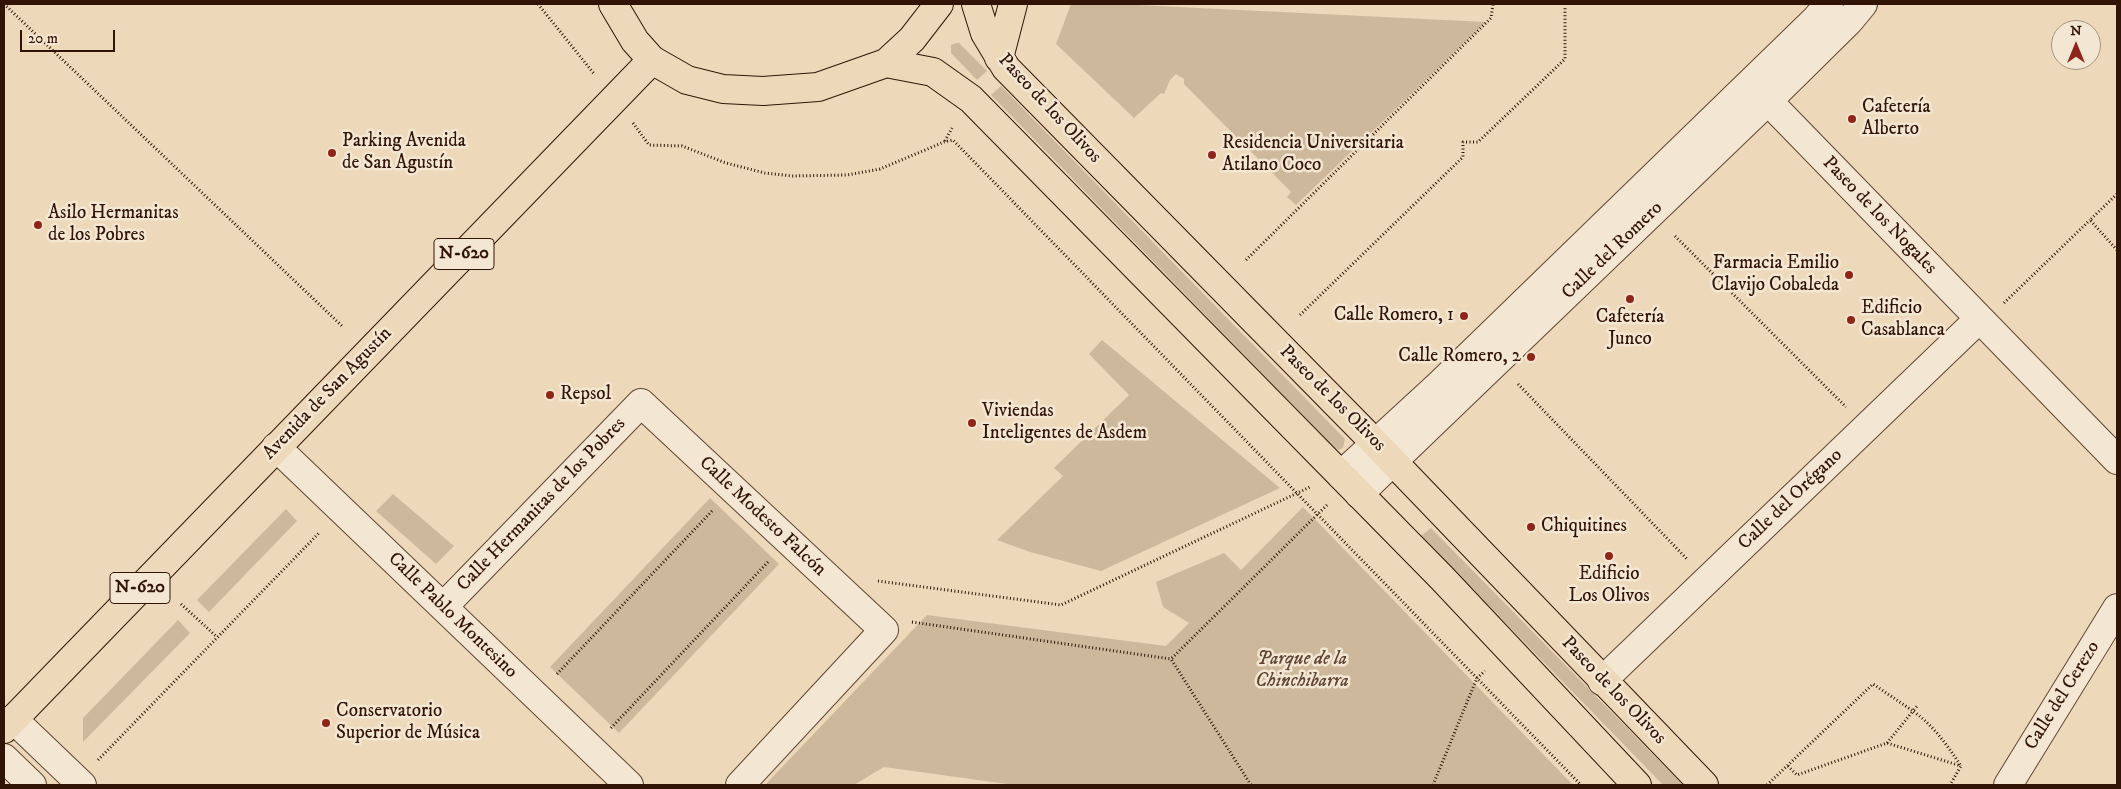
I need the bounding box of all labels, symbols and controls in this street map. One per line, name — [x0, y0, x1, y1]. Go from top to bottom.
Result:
scale bar — [22, 20, 118, 52]
north arrow — [2051, 20, 2101, 70]
text: N — [2070, 22, 2082, 40]
text: 20 m — [28, 29, 58, 48]
street label: Paseo de los Olivos — [993, 50, 1105, 168]
place label: Cafetería Alberto — [1862, 97, 1931, 141]
marker: Cafetería Alberto — [1846, 113, 1858, 125]
place label: Parking Avenida de San Agustín — [342, 131, 466, 175]
place label: Residencia Universitaria Atilano Coco — [1222, 133, 1404, 177]
marker: Parking Avenida de San Agustín — [326, 147, 338, 159]
marker: Residencia Universitaria Atilano Coco — [1206, 149, 1218, 161]
street label: Paseo de los Nogales — [1817, 152, 1941, 280]
street label: Calle del Romero — [1558, 197, 1668, 305]
place label: Asilo Hermanitas de los Pobres — [48, 203, 179, 247]
marker: Asilo Hermanitas de los Pobres — [32, 219, 44, 231]
road number: N-620 — [434, 238, 494, 270]
place label: Farmacia Emilio Clavijo Cobaleda — [1712, 253, 1839, 297]
marker: Farmacia Emilio Clavijo Cobaleda — [1843, 269, 1855, 281]
marker: Cafetería Junco — [1624, 293, 1636, 305]
place label: Edificio Casablanca — [1861, 298, 1945, 342]
place label: Calle Romero, 1 — [1334, 305, 1454, 327]
place label: Cafetería Junco — [1596, 307, 1664, 351]
marker: Calle Romero, 1 — [1458, 310, 1470, 322]
marker: Edificio Casablanca — [1845, 314, 1857, 326]
street label: Avenida de San Agustín — [259, 323, 397, 465]
street label: Paseo de los Olivos — [1274, 341, 1390, 457]
place label: Calle Romero, 2 — [1398, 346, 1521, 368]
marker: Calle Romero, 2 — [1525, 351, 1537, 363]
place label: Repsol — [560, 384, 611, 406]
marker: Repsol — [544, 389, 556, 401]
place label: Viviendas Inteligentes de Asdem — [982, 401, 1147, 445]
street label: Calle Hermanitas de los Pobres — [453, 413, 631, 597]
marker: Viviendas Inteligentes de Asdem — [966, 417, 978, 429]
street label: Calle del Orégano — [1734, 445, 1848, 555]
street label: Calle Modesto Falcón — [694, 452, 830, 582]
place label: Chiquitines — [1541, 516, 1627, 538]
marker: Chiquitines — [1525, 521, 1537, 533]
street label: Calle Pablo Montesino — [382, 548, 522, 684]
marker: Edificio Los Olivos — [1603, 550, 1615, 562]
place label: Edificio Los Olivos — [1568, 564, 1650, 608]
road number: N-620 — [110, 572, 170, 604]
street label: Paseo de los Olivos — [1556, 632, 1670, 750]
street label: Calle del Cerezo — [2020, 637, 2106, 755]
park label: Parque de la Chinchibarra — [1255, 649, 1349, 693]
place label: Conservatorio Superior de Música — [336, 701, 480, 745]
marker: Conservatorio Superior de Música — [320, 717, 332, 729]

